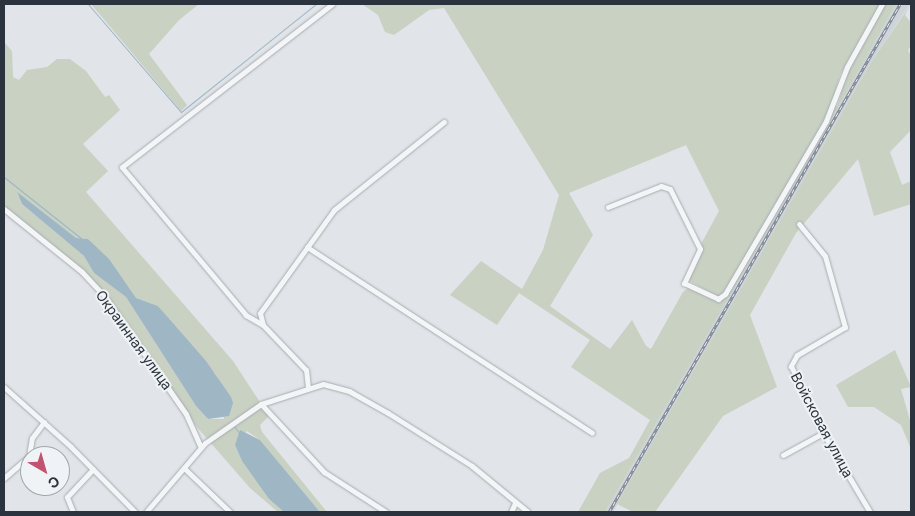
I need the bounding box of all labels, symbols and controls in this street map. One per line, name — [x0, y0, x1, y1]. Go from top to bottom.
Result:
street label: Окраинная улица — [92, 287, 176, 393]
street label: Войсковая улица — [787, 370, 857, 480]
north arrow — [20, 446, 70, 496]
text: С — [45, 473, 63, 492]

